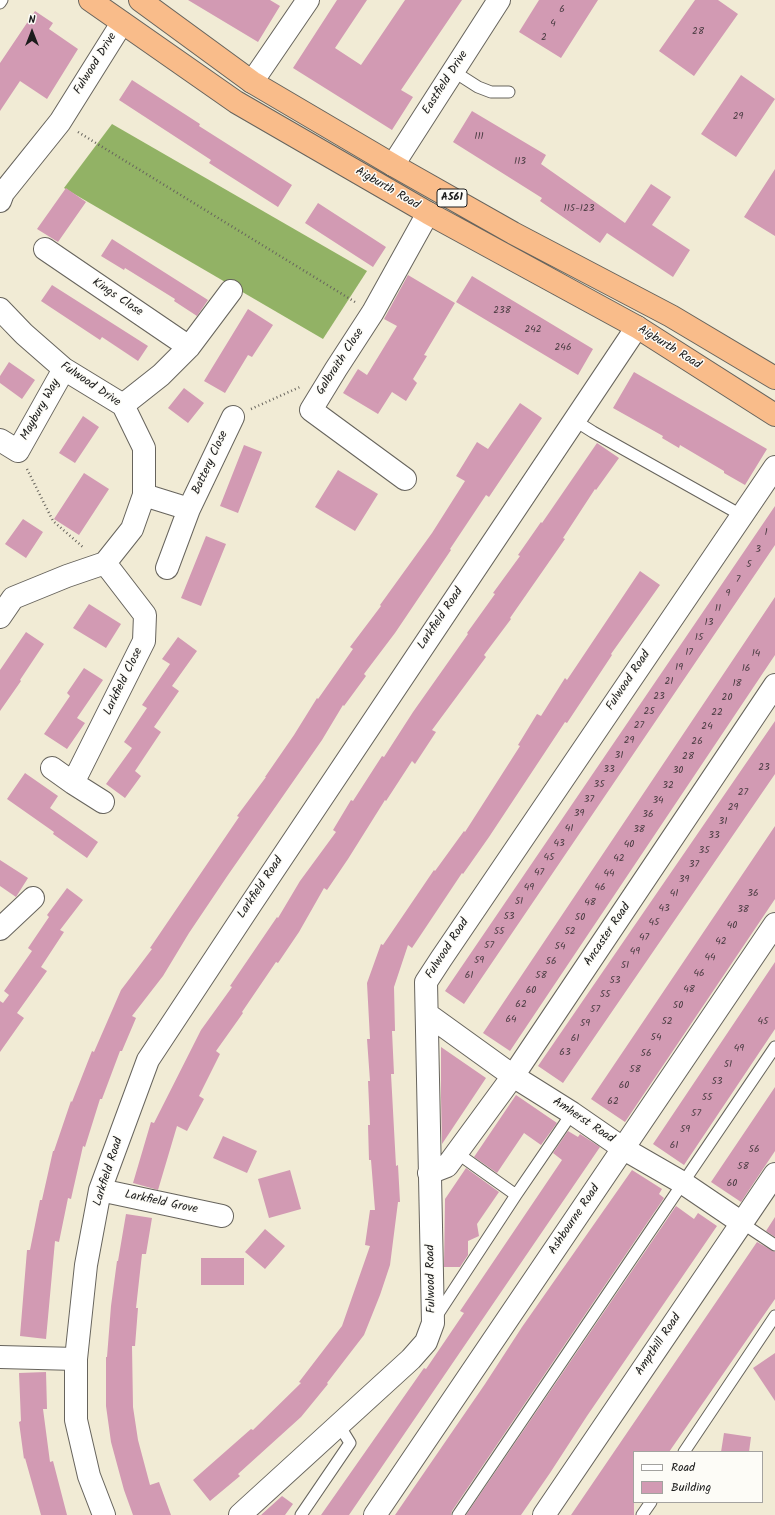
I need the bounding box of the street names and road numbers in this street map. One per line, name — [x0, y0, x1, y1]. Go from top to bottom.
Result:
street label: Fulwood Drive — [71, 31, 121, 97]
street label: Eastfield Drive — [420, 49, 472, 117]
street label: Aigburth Road — [352, 165, 422, 213]
road number: A561 — [437, 189, 467, 207]
street label: Kings Close — [89, 276, 145, 320]
street label: Aigburth Road — [635, 323, 703, 373]
street label: Galbraith Close — [314, 326, 368, 398]
street label: Fulwood Drive — [57, 360, 123, 410]
street label: Maybury Way — [18, 377, 64, 443]
street label: Battery Close — [190, 429, 232, 497]
street label: Larkfield Road — [415, 585, 467, 653]
street label: Larkfield Close — [101, 646, 147, 718]
street label: Fulwood Road — [604, 648, 654, 714]
street label: Larkfield Road — [235, 854, 287, 922]
street label: Ancaster Road — [582, 901, 634, 969]
street label: Fulwood Road — [423, 916, 473, 982]
street label: Amherst Road — [549, 1095, 617, 1147]
street label: Larkfield Road — [91, 1136, 127, 1208]
street label: Ashbourne Road — [546, 1182, 604, 1258]
street label: Larkfield Grove — [123, 1188, 199, 1218]
street label: Fulwood Road — [424, 1244, 440, 1314]
street label: Ampthill Road — [633, 1311, 685, 1379]

